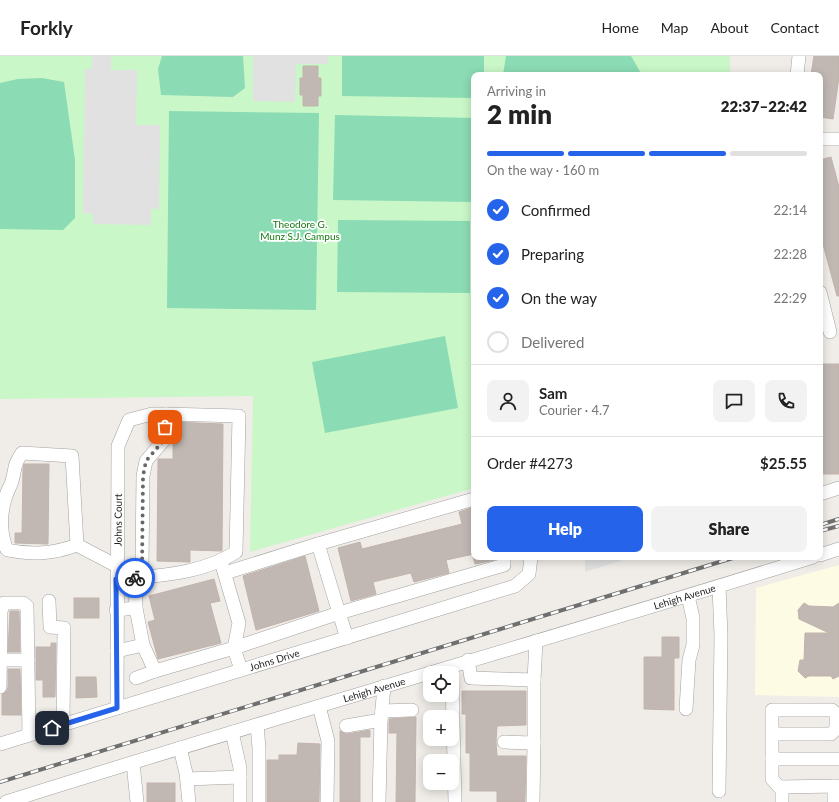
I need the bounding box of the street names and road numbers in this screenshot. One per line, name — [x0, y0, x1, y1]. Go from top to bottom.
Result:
street label: Johns Court — [112, 493, 124, 546]
street label: Lehigh Avenue — [652, 581, 717, 612]
street label: Johns Drive — [248, 647, 301, 673]
street label: Lehigh Avenue — [342, 675, 407, 704]

